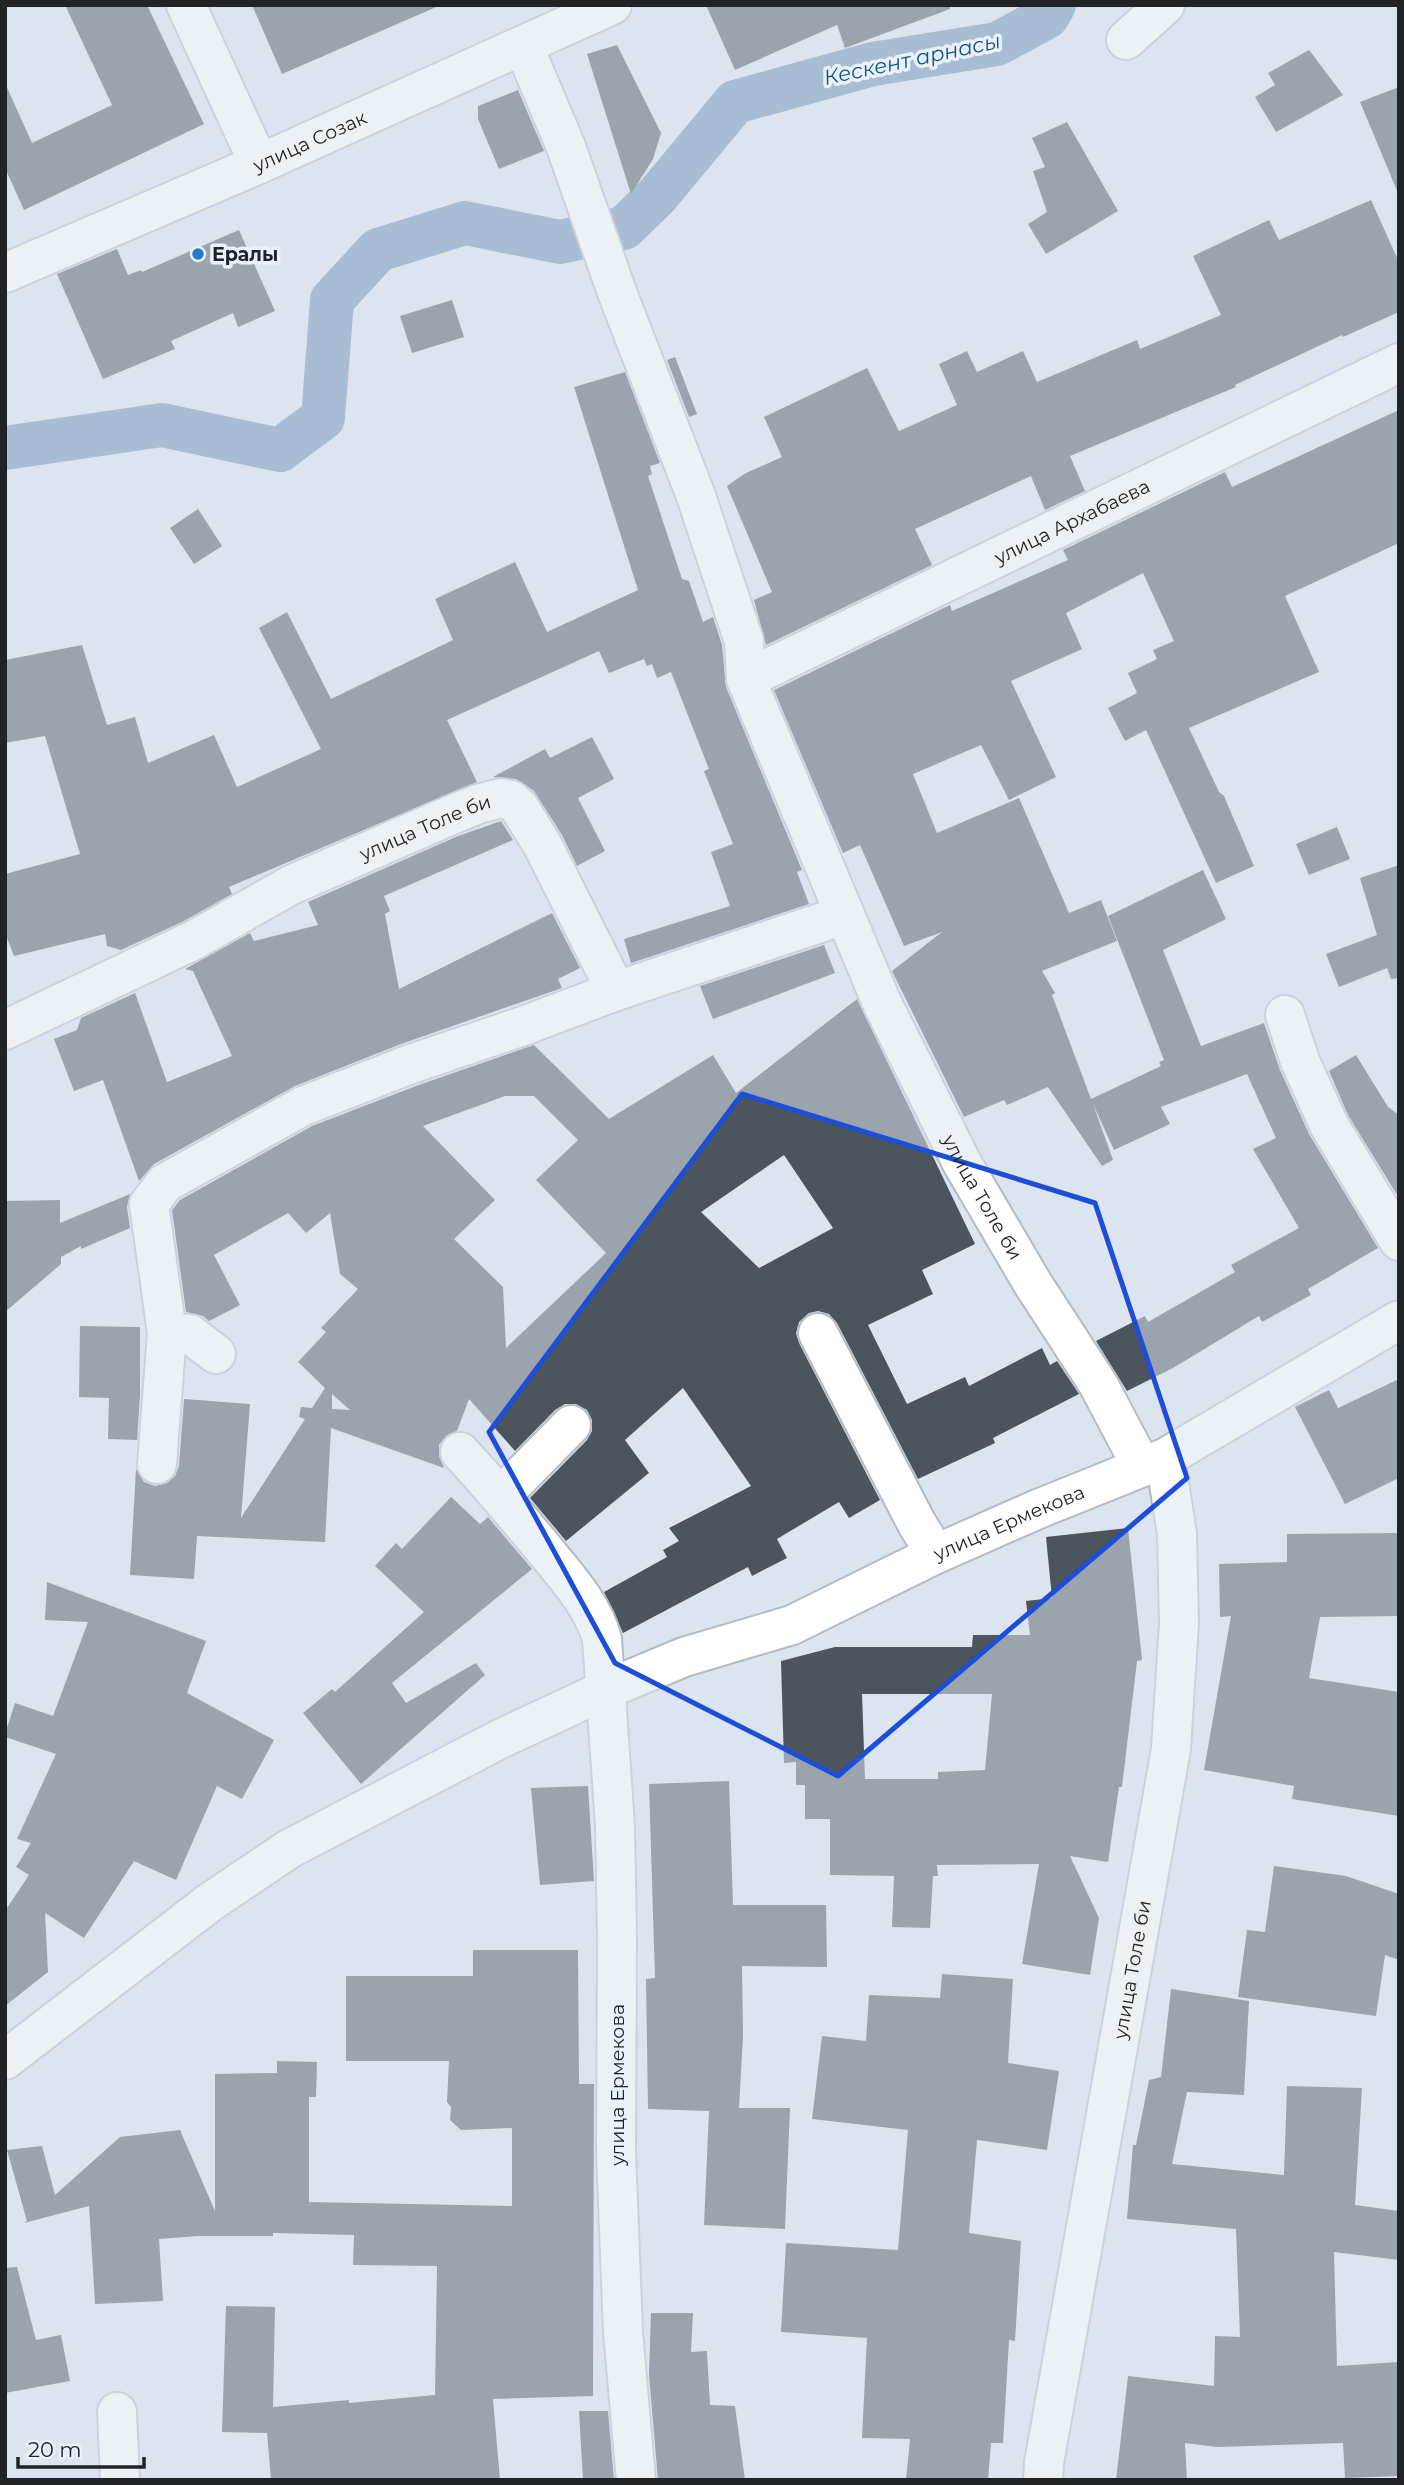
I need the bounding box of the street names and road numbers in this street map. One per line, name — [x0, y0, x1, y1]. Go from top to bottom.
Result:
street label: улица Созак — [249, 106, 370, 177]
street label: улица Архабаева — [989, 474, 1153, 569]
street label: улица Толе би — [355, 790, 493, 866]
street label: улица Толе би — [938, 1130, 1028, 1264]
street label: улица Ермекова — [929, 1480, 1088, 1566]
street label: улица Толе би — [1108, 1898, 1155, 2042]
street label: улица Ермекова — [606, 2004, 629, 2167]

